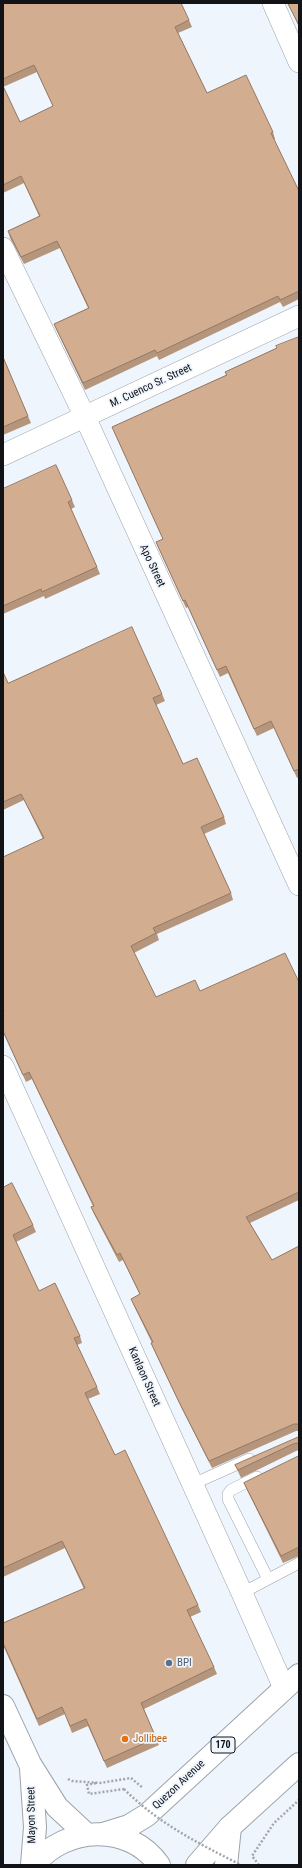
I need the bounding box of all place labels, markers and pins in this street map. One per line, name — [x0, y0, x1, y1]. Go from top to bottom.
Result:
place label: BPI — [177, 1656, 192, 1670]
marker: BPI — [164, 1658, 174, 1668]
place label: Jollibee — [133, 1732, 167, 1746]
marker: Jollibee — [120, 1734, 130, 1744]

